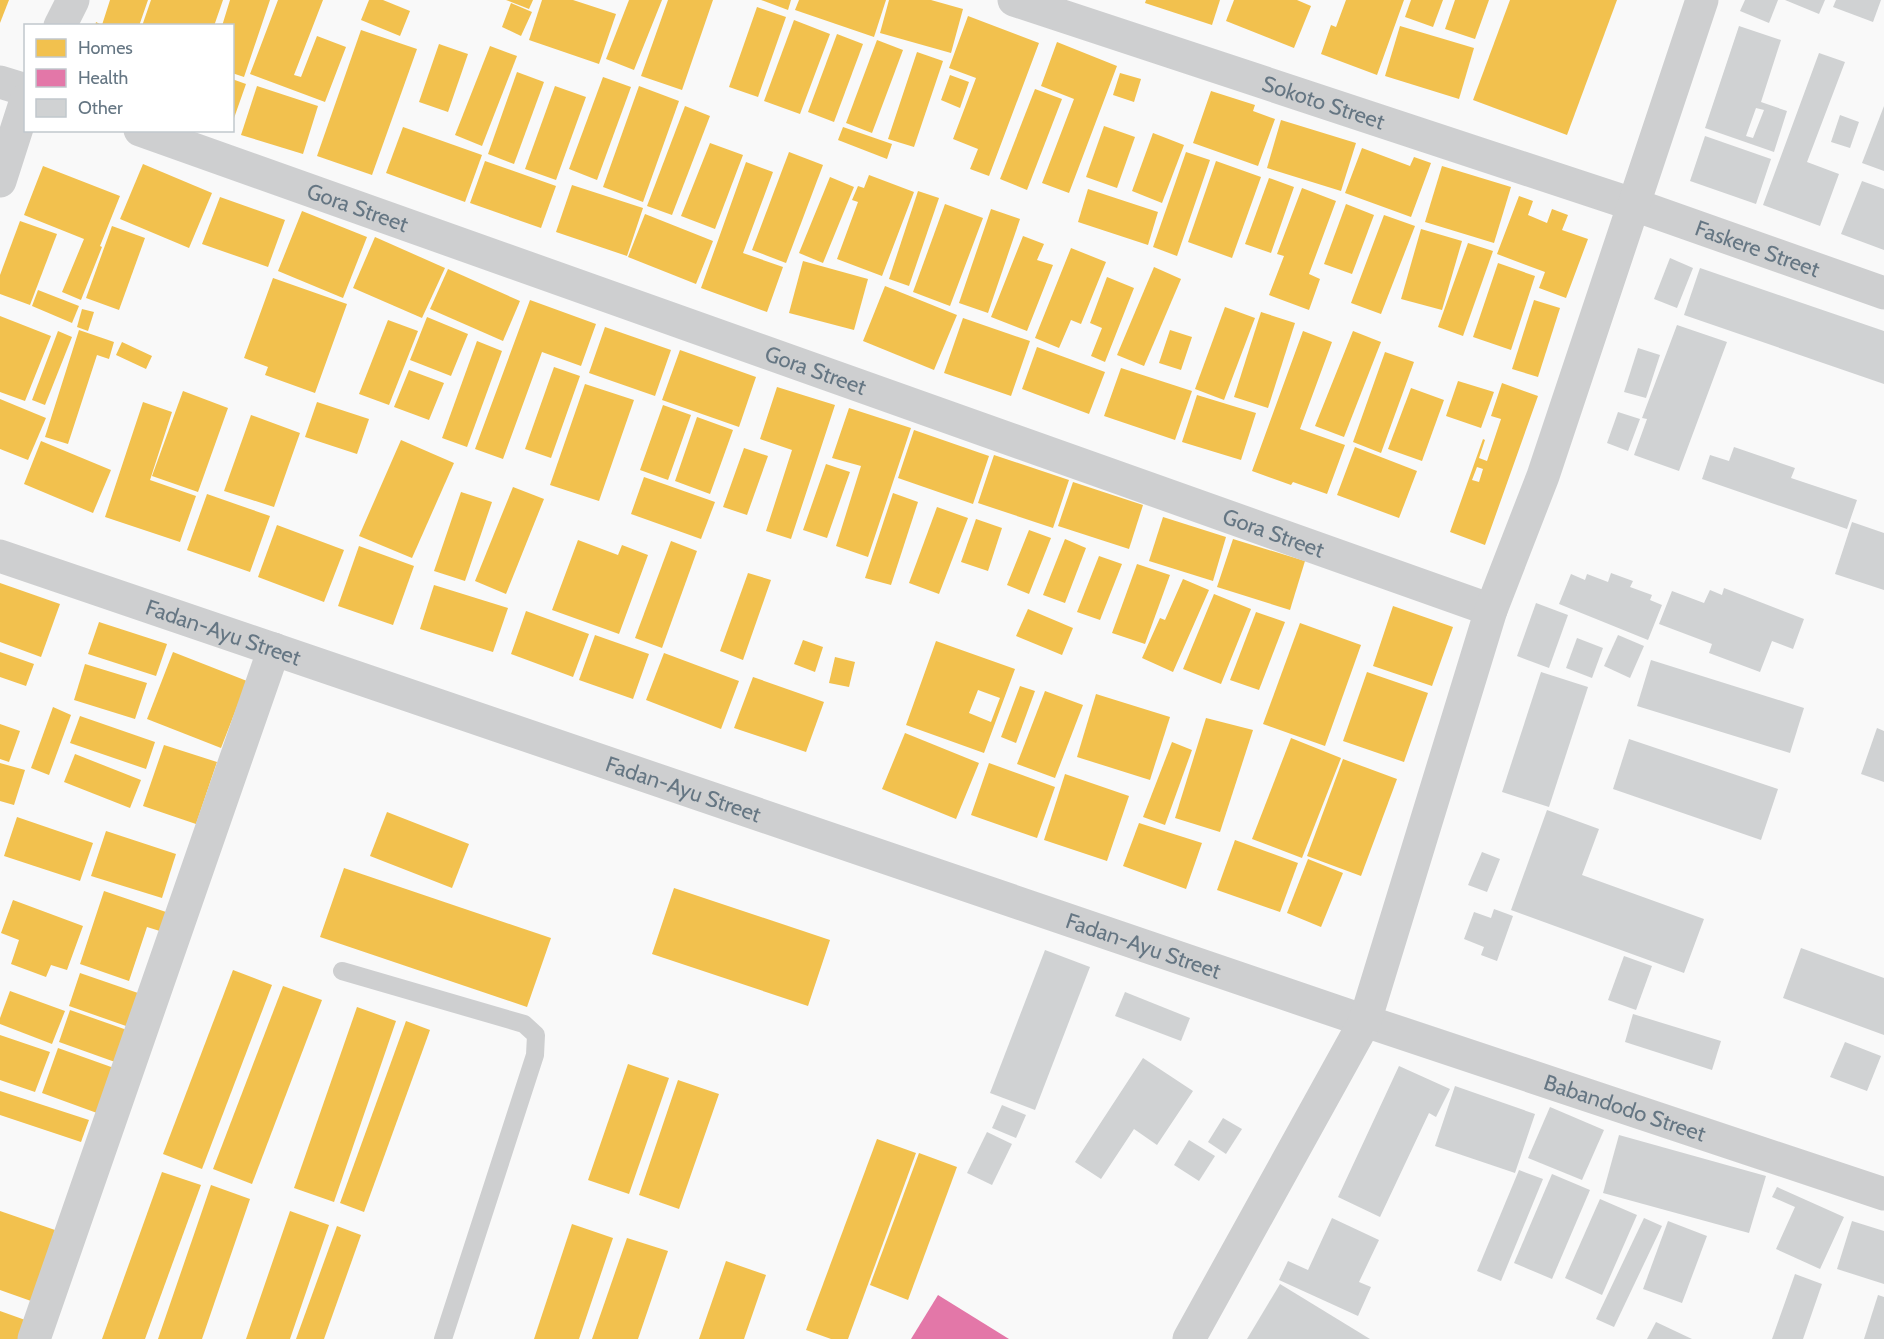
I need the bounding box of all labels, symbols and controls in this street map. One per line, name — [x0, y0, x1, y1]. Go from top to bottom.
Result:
legend — [24, 24, 234, 132]
text: Homes — [78, 37, 133, 59]
text: Health — [78, 67, 128, 89]
street label: Sokoto Street — [1259, 69, 1389, 135]
text: Other — [78, 97, 123, 119]
street label: Gora Street — [303, 177, 413, 238]
street label: Faskere Street — [1692, 214, 1824, 283]
street label: Gora Street — [761, 340, 870, 401]
street label: Gora Street — [1219, 502, 1328, 563]
street label: Fadan-Ayu Street — [142, 593, 305, 671]
street label: Fadan-Ayu Street — [602, 750, 765, 828]
street label: Fadan-Ayu Street — [1062, 907, 1225, 985]
street label: Babandodo Street — [1540, 1068, 1710, 1147]

